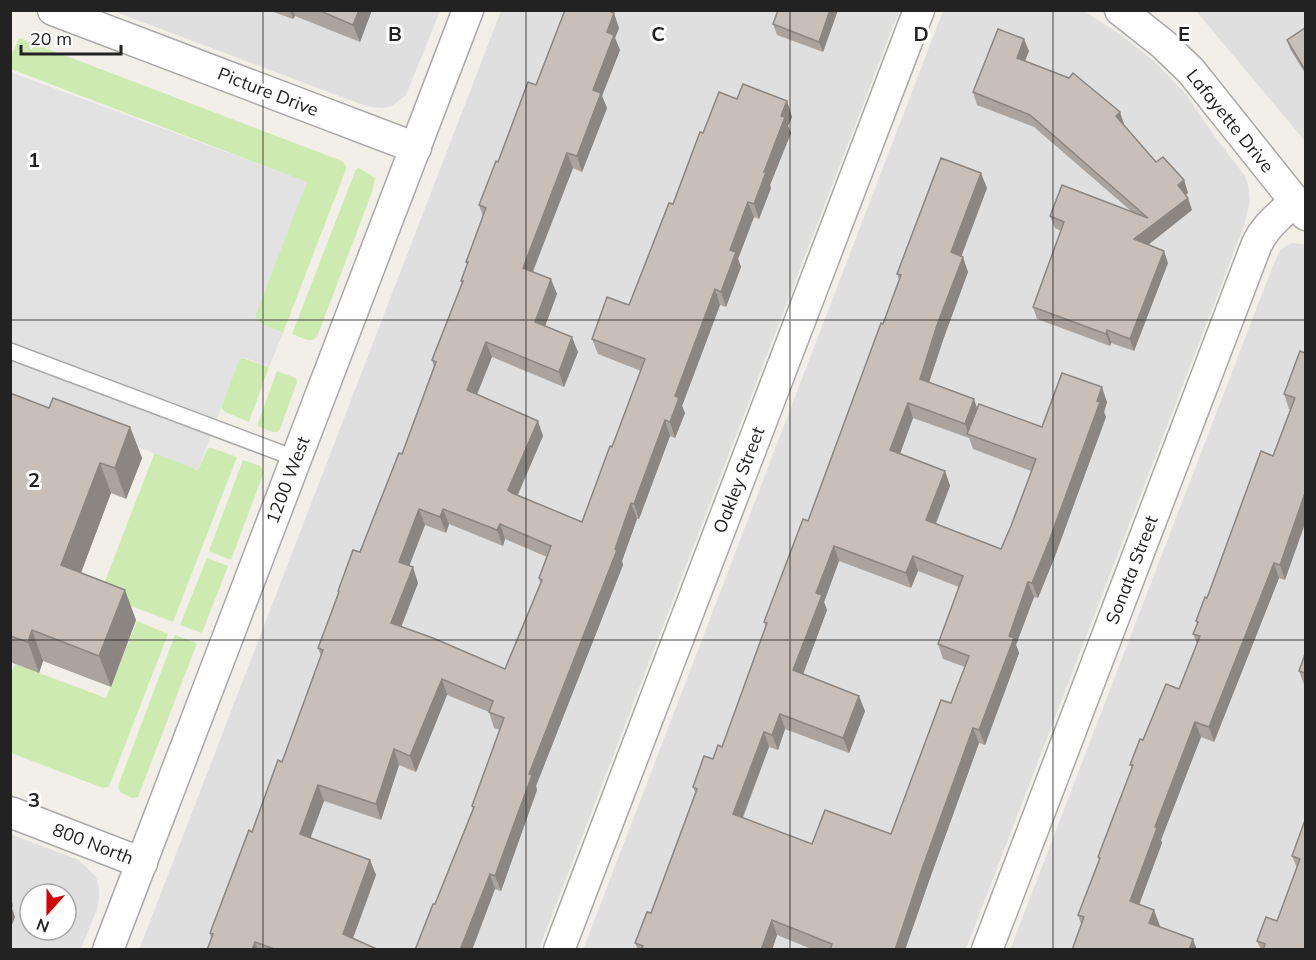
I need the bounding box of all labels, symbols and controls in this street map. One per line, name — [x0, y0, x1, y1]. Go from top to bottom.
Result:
scale bar — [21, 18, 122, 56]
text: B — [388, 21, 402, 46]
text: C — [651, 21, 665, 46]
text: D — [913, 21, 929, 46]
text: E — [1178, 21, 1190, 46]
text: 20 m — [30, 27, 72, 50]
street label: Picture Drive — [215, 62, 322, 121]
street label: Lafayette Drive — [1182, 64, 1279, 177]
text: 1 — [28, 147, 40, 172]
street label: Oakley Street — [708, 423, 769, 536]
street label: 1200 West — [260, 433, 315, 527]
text: 2 — [28, 467, 40, 492]
street label: Sonata Street — [1100, 512, 1163, 627]
text: 3 — [28, 787, 40, 812]
street label: 800 North — [50, 818, 137, 869]
north arrow — [18, 882, 78, 942]
text: N — [33, 915, 52, 938]

